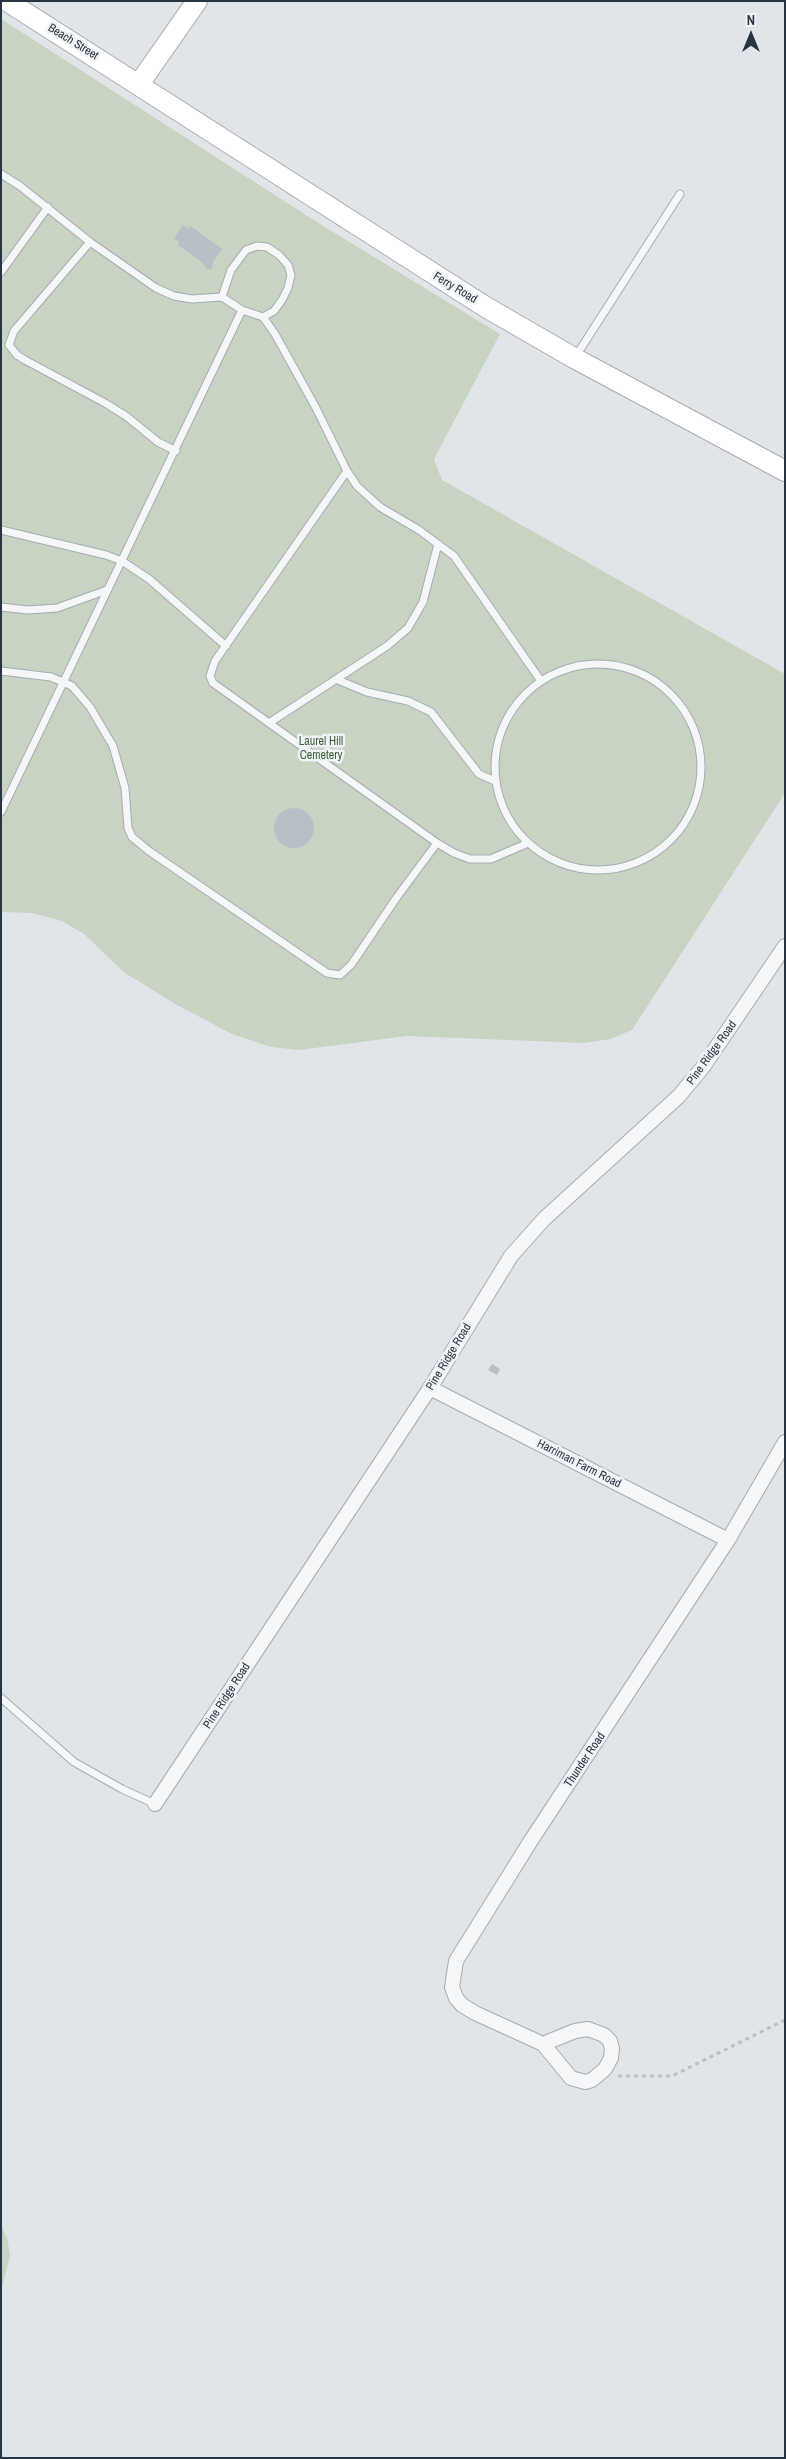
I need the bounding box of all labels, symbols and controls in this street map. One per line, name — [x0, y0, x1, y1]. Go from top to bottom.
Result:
north arrow — [726, 10, 776, 60]
text: N — [747, 11, 755, 29]
street label: Beach Street — [45, 21, 101, 63]
street label: Ferry Road — [430, 269, 480, 307]
park label: Laurel Hill Cemetery — [299, 735, 343, 763]
street label: Pine Ridge Road — [684, 1018, 740, 1088]
street label: Pine Ridge Road — [423, 1321, 475, 1393]
street label: Harriman Farm Road — [535, 1437, 623, 1491]
street label: Pine Ridge Road — [200, 1660, 254, 1732]
street label: Thunder Road — [561, 1730, 609, 1790]

